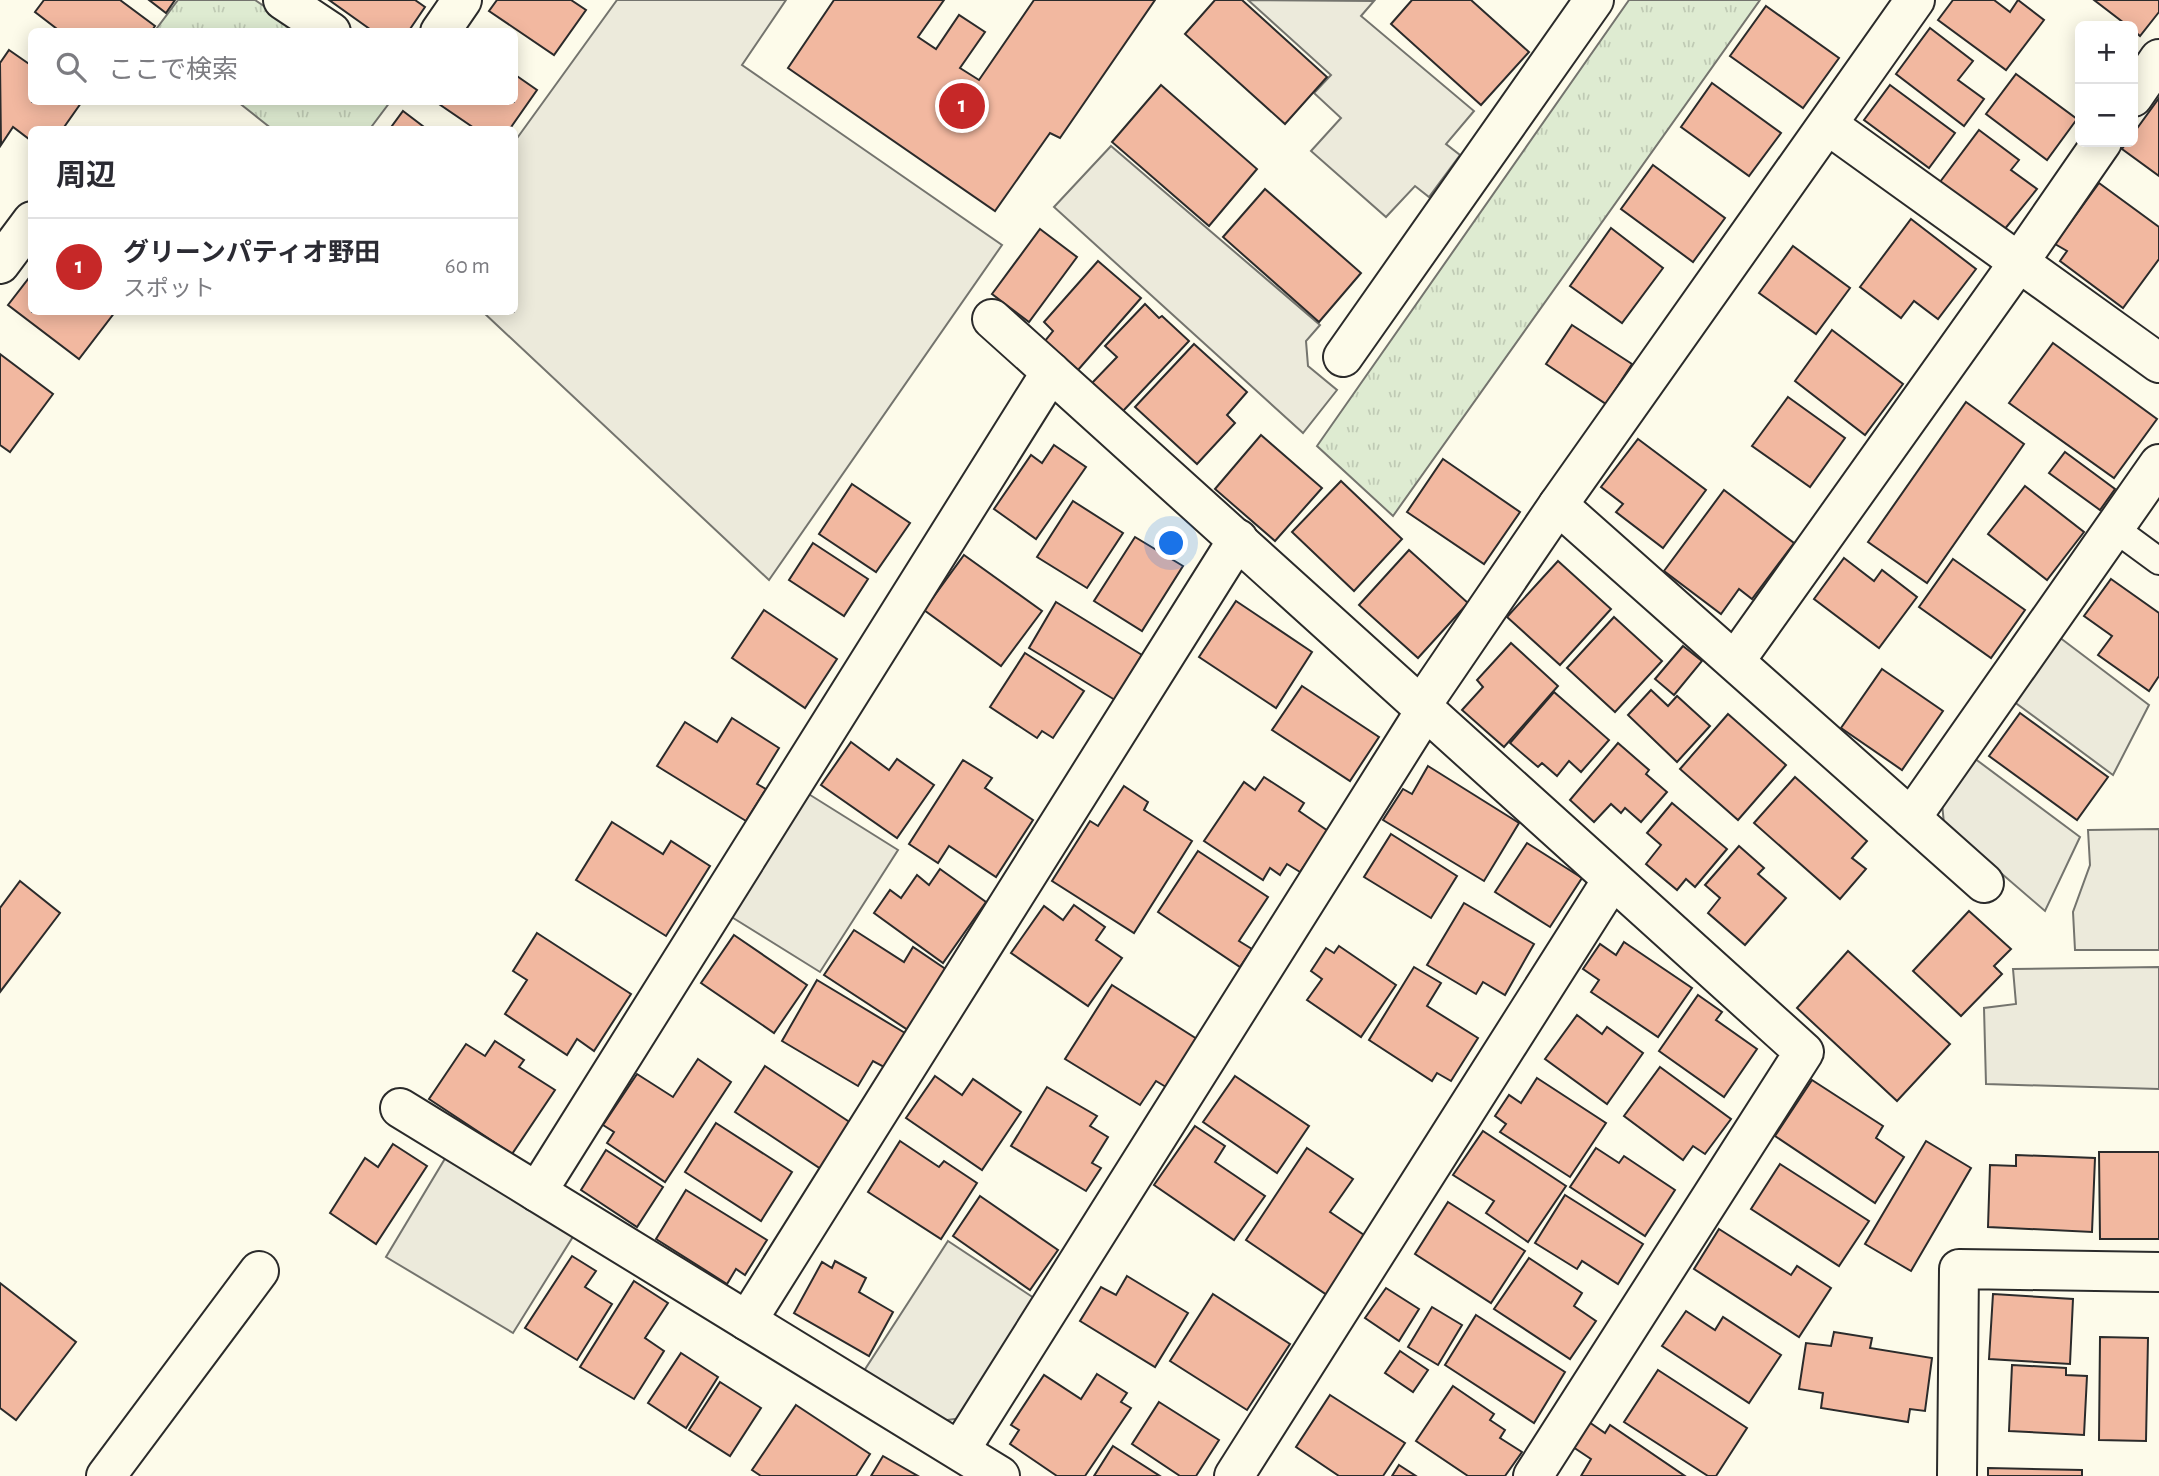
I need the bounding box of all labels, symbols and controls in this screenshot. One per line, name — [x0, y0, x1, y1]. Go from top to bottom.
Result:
map controls — [2075, 21, 2138, 147]
button: + — [2075, 21, 2138, 84]
search box — [28, 28, 518, 105]
icon: search — [52, 48, 90, 86]
text: ここで検索 — [108, 57, 238, 83]
pin: 1 — [939, 80, 985, 132]
button: − — [2075, 84, 2138, 147]
text: 周辺 — [56, 161, 116, 191]
text: グリーンパティオ野田 — [123, 240, 380, 266]
text: 1 — [75, 255, 83, 278]
text: 60 m — [445, 255, 490, 278]
text: スポット — [123, 278, 215, 301]
your location — [1154, 526, 1188, 560]

